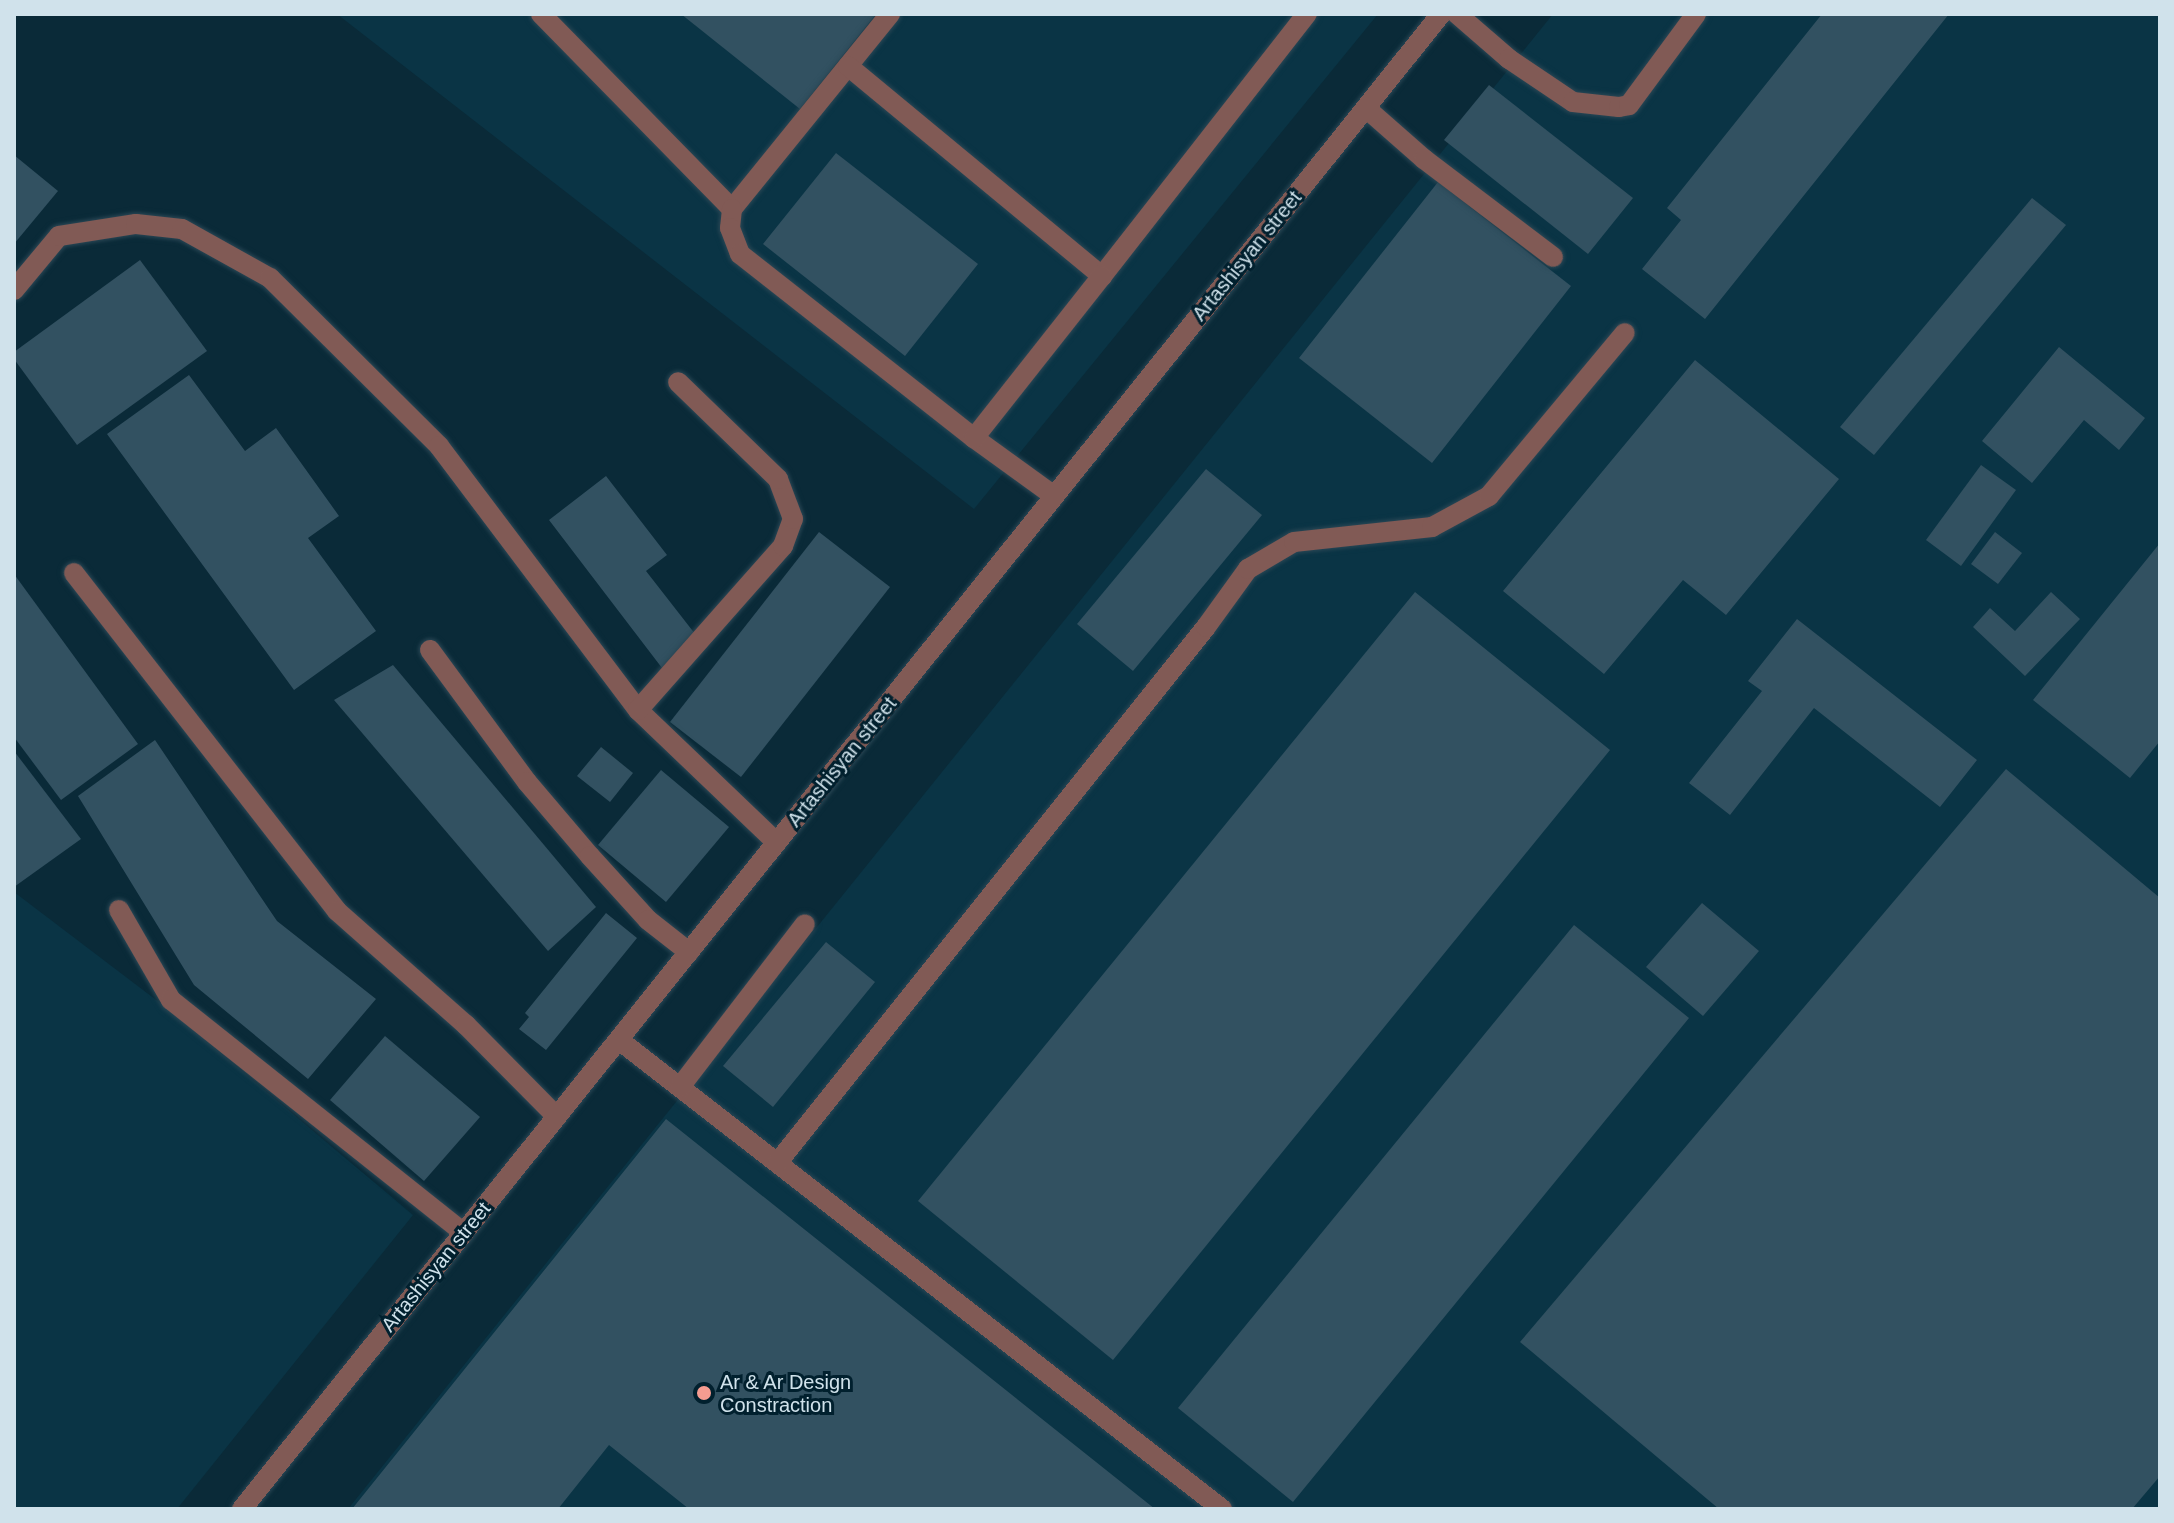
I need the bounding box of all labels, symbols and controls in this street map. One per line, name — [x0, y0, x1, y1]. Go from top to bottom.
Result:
street label: Artashisyan street — [1187, 186, 1307, 326]
street label: Artashisyan street — [782, 692, 902, 832]
street label: Artashisyan street — [376, 1197, 496, 1337]
place label: Ar & Ar Design Constraction — [720, 1370, 852, 1417]
marker: Ar & Ar Design Constraction — [695, 1384, 713, 1402]

